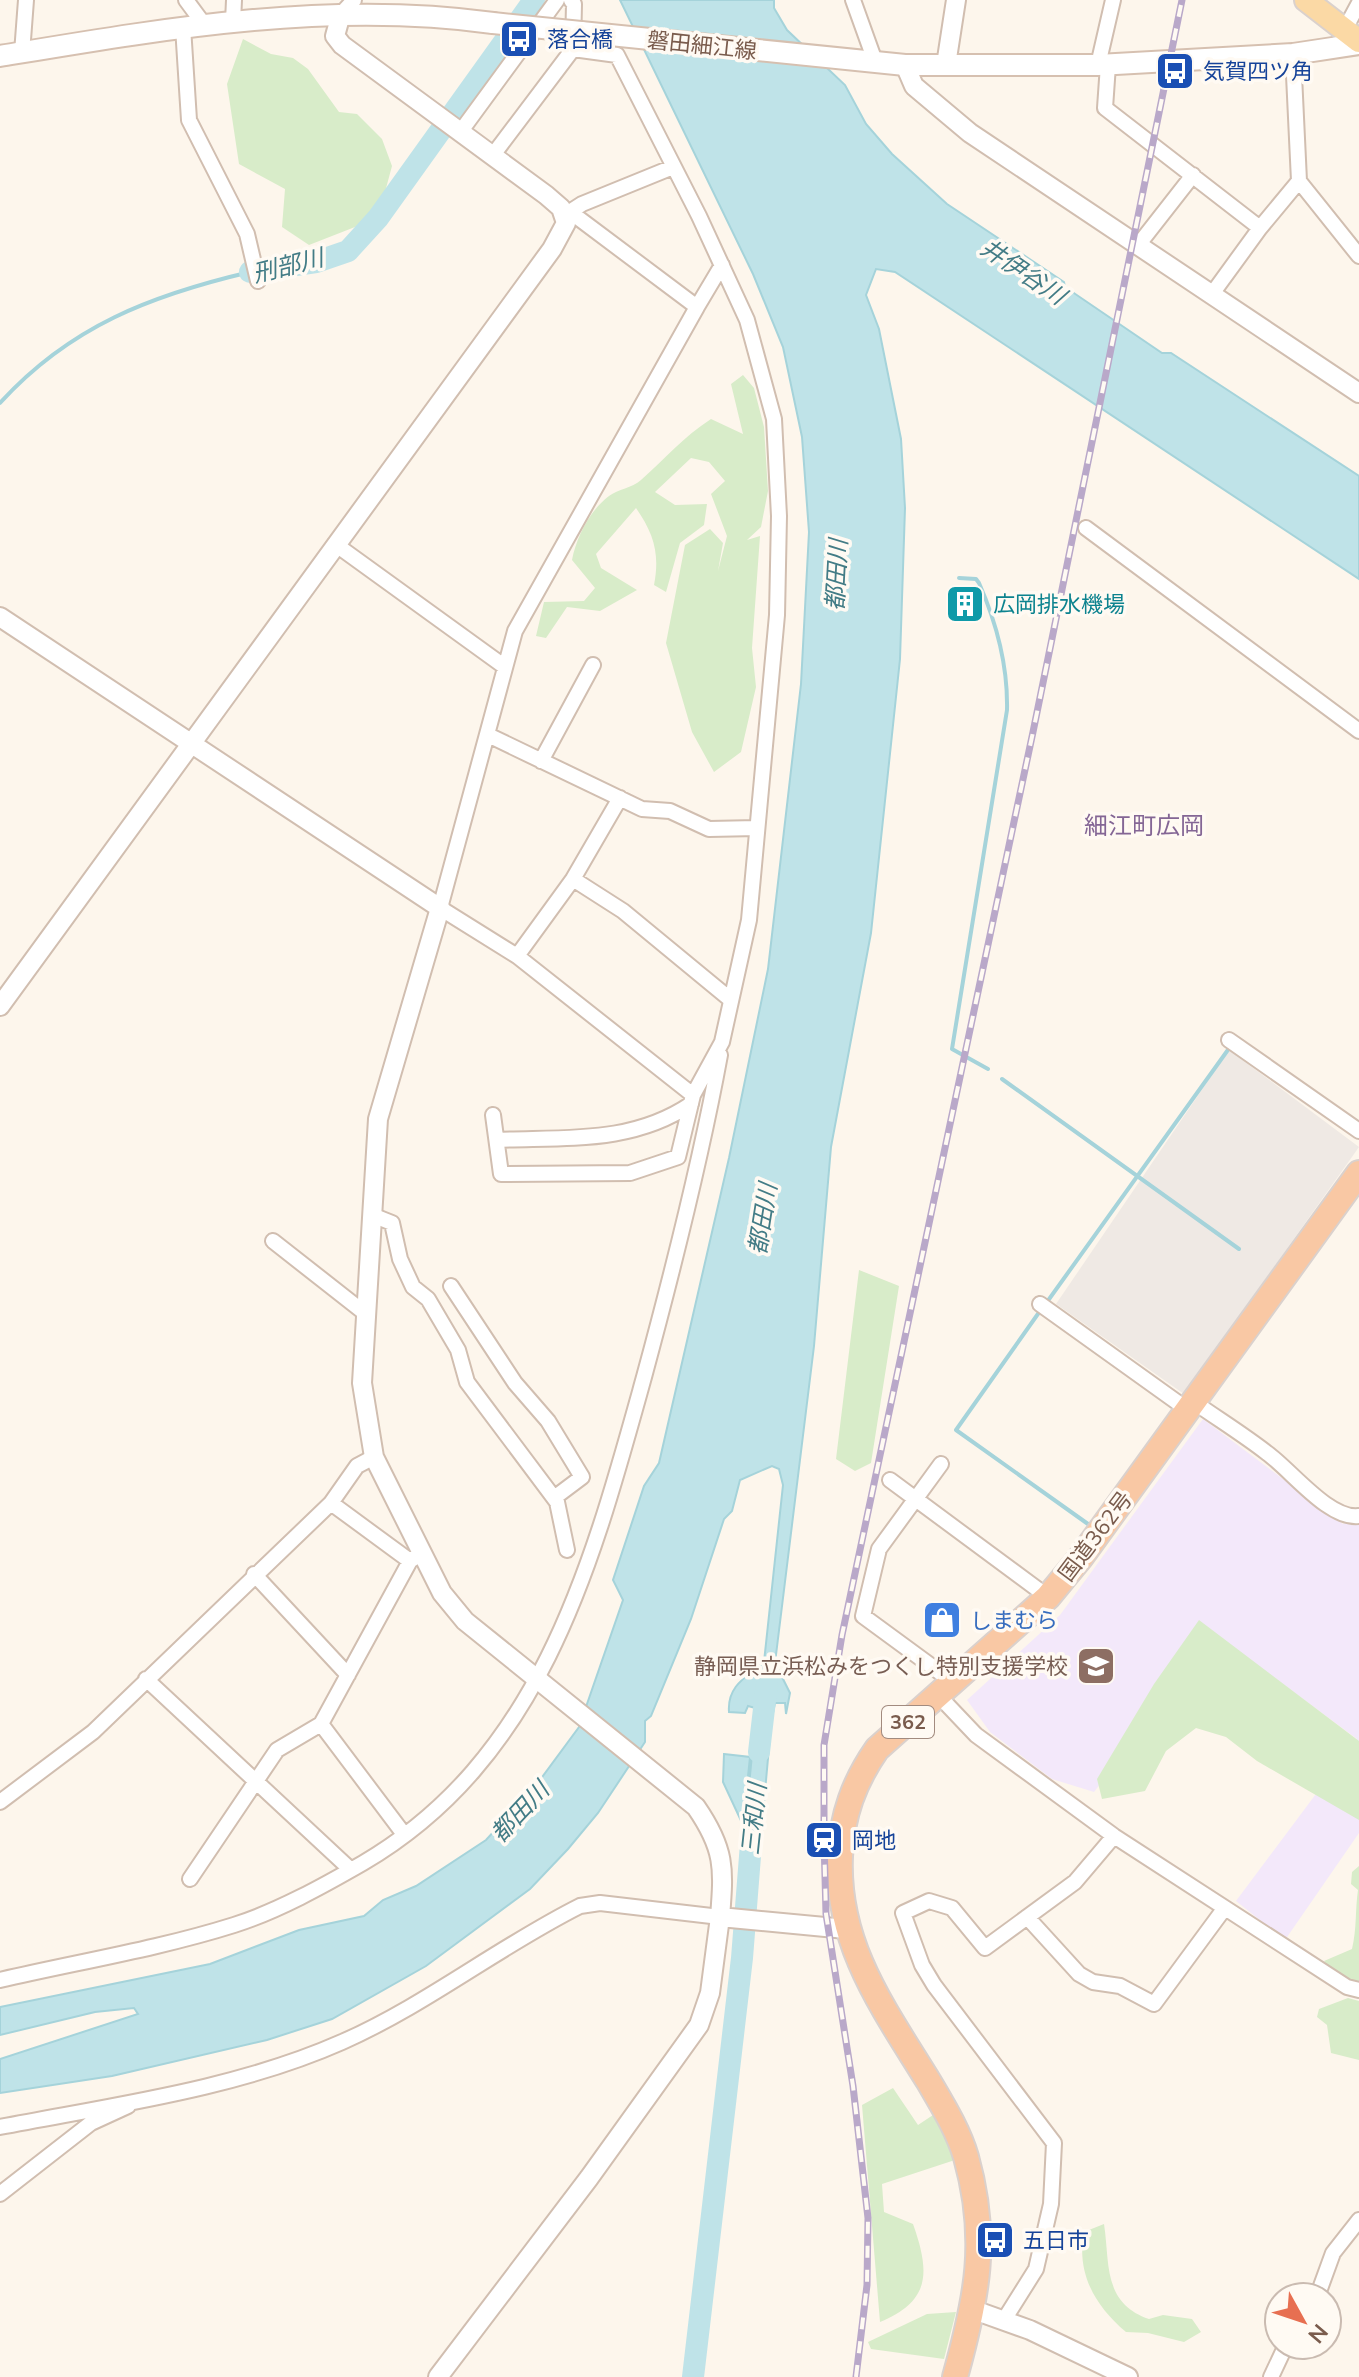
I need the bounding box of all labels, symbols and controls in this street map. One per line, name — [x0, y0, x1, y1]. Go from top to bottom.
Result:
bus stop icon: 落合橋 — [498, 18, 540, 60]
place label: 落合橋 — [547, 25, 613, 55]
street label: 磐田細江線 — [646, 25, 758, 67]
bus stop icon: 気賀四ツ角 — [1154, 50, 1196, 92]
place label: 気賀四ツ角 — [1203, 57, 1313, 87]
water label: 井伊谷川 — [974, 232, 1074, 314]
water label: 刑部川 — [249, 241, 330, 290]
water label: 都田川 — [819, 535, 855, 612]
building icon: 広岡排水機場 — [944, 583, 986, 625]
place label: 広岡排水機場 — [993, 590, 1125, 620]
district label: 細江町広岡 — [1084, 810, 1204, 842]
water label: 都田川 — [742, 1178, 785, 1257]
street label: 国道362号 — [1052, 1485, 1140, 1588]
shop icon: しまむら — [921, 1599, 963, 1641]
place label: しまむら — [970, 1606, 1058, 1636]
school or university icon: 静岡県立浜松みをつくし特別支援学校 — [1075, 1645, 1117, 1687]
place label: 静岡県立浜松みをつくし特別支援学校 — [694, 1652, 1068, 1682]
road number: 362 — [882, 1706, 934, 1738]
water label: 都田川 — [484, 1773, 558, 1849]
water label: 三和川 — [734, 1779, 774, 1856]
station icon: 岡地 — [803, 1819, 845, 1861]
place label: 岡地 — [852, 1826, 896, 1856]
bus stop icon: 五日市 — [974, 2219, 1016, 2261]
place label: 五日市 — [1023, 2226, 1089, 2256]
north arrow — [1263, 2281, 1343, 2361]
text: N — [1301, 2317, 1334, 2349]

